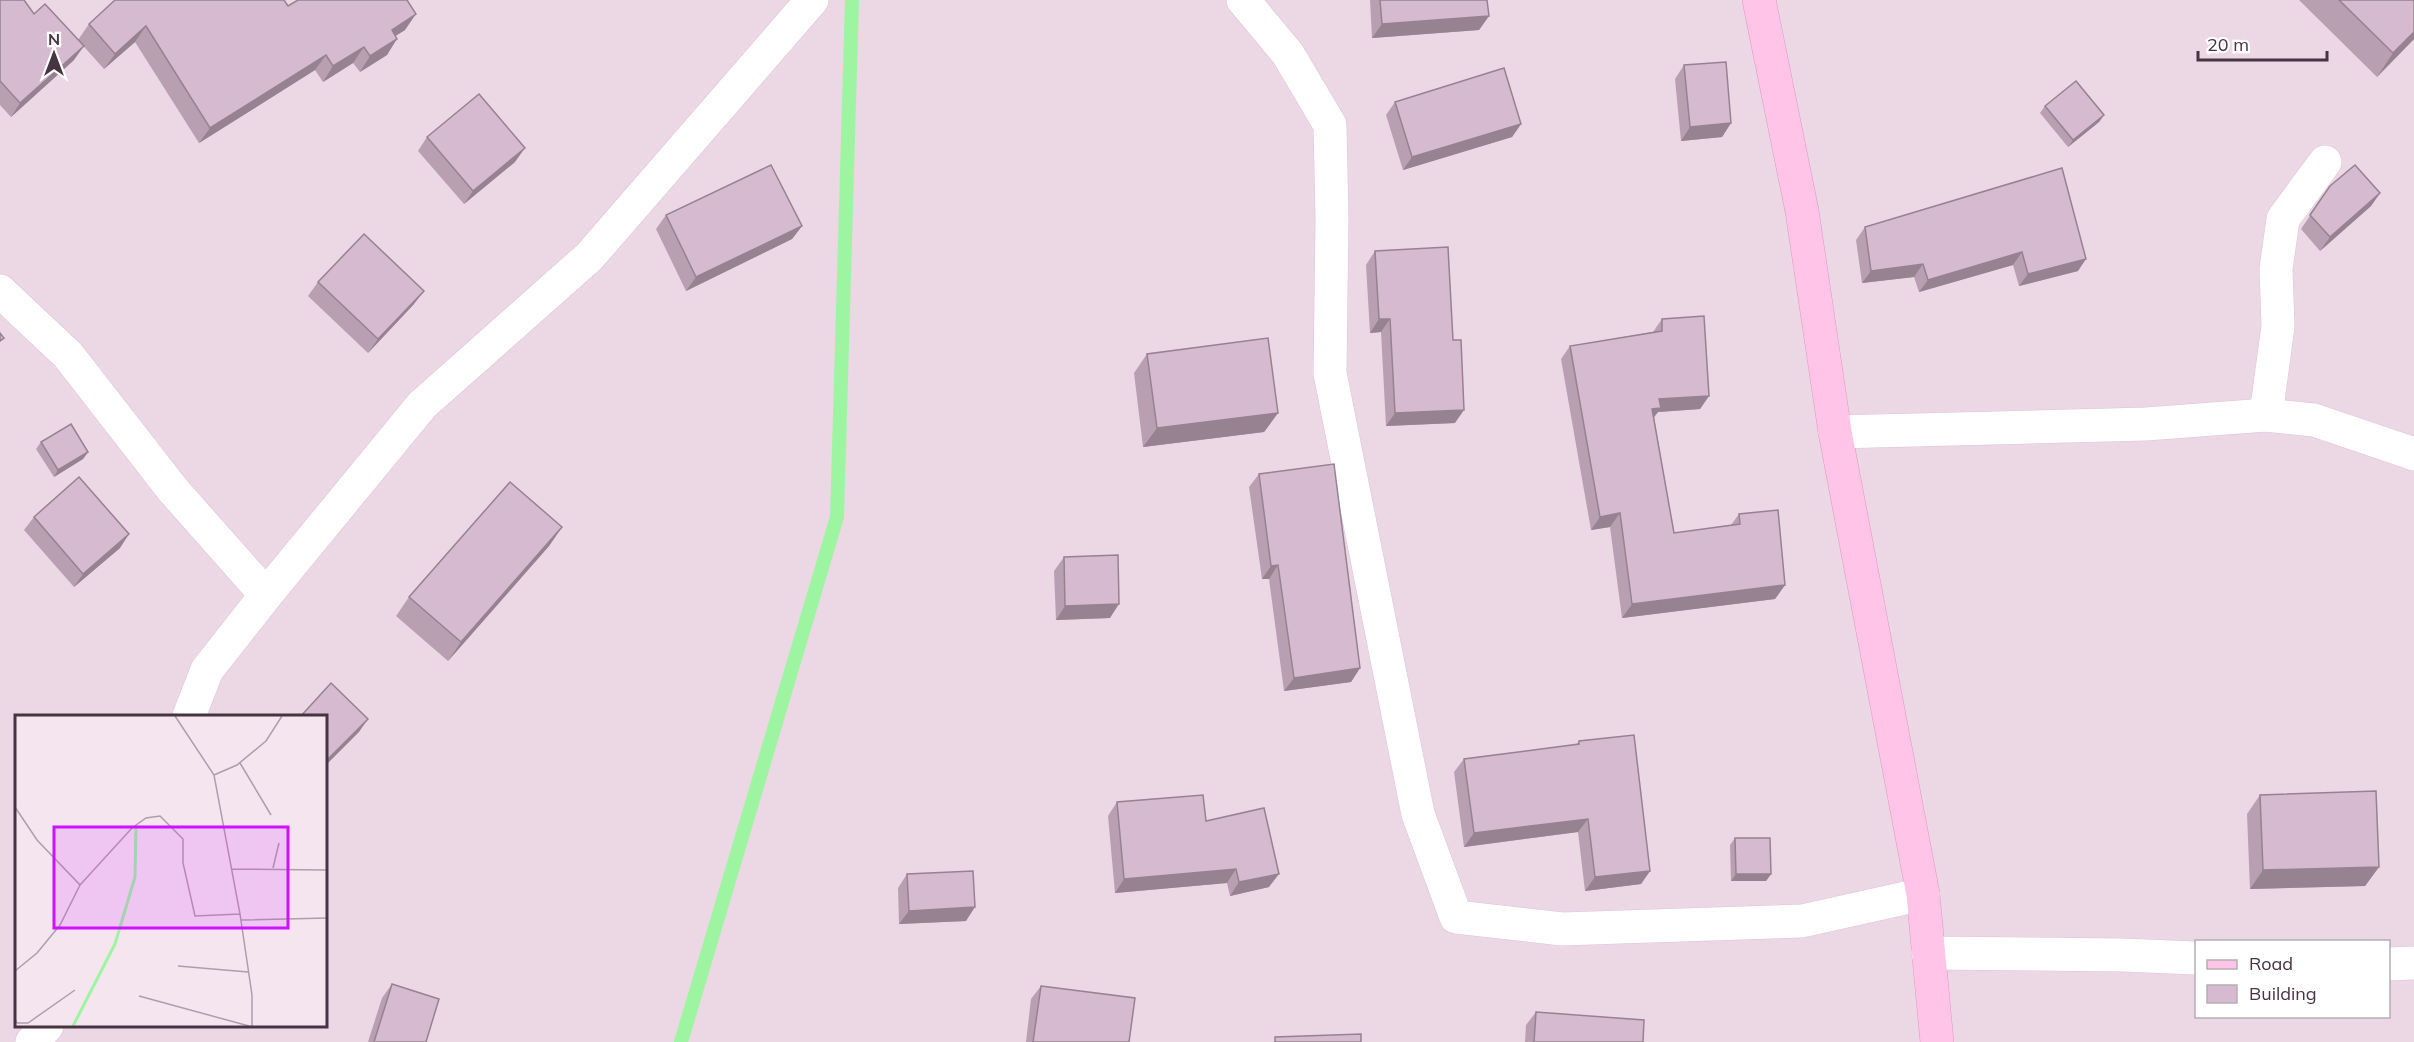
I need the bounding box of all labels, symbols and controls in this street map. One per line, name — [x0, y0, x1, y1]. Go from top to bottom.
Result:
north arrow — [24, 24, 84, 84]
scale bar — [2198, 24, 2327, 62]
text: N — [48, 29, 60, 49]
text: 20 m — [2207, 33, 2249, 56]
inset map — [15, 715, 327, 1027]
legend — [2195, 940, 2390, 1018]
text: Road — [2249, 952, 2293, 975]
text: Building — [2249, 982, 2317, 1005]

